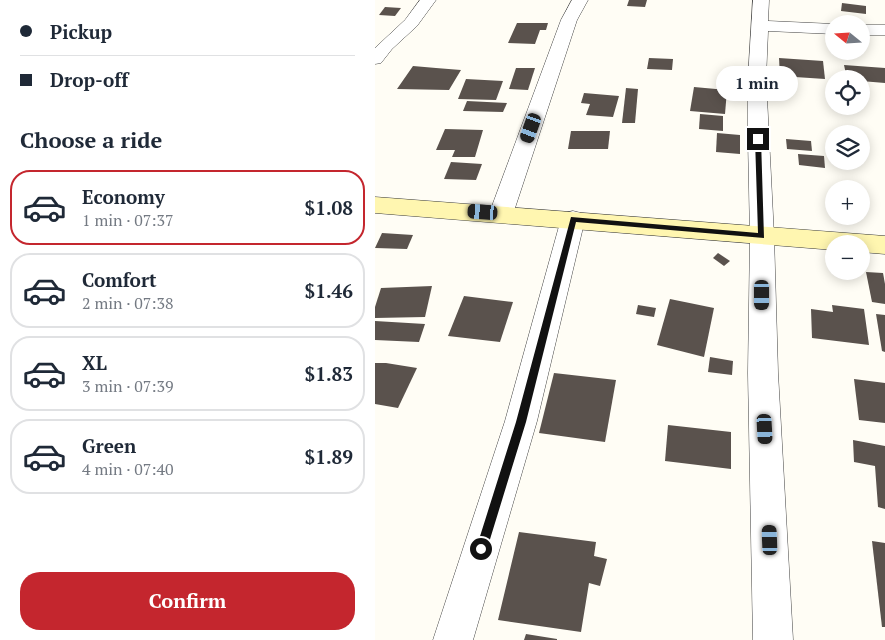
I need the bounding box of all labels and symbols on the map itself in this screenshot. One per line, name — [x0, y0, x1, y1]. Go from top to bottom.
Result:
north arrow — [825, 15, 870, 60]
callout: 1 min — [717, 66, 799, 102]
car — [518, 111, 543, 145]
route end — [747, 128, 769, 150]
car — [467, 203, 498, 221]
car — [754, 280, 769, 310]
car — [756, 414, 773, 444]
car — [761, 525, 778, 555]
route start — [470, 538, 492, 560]

